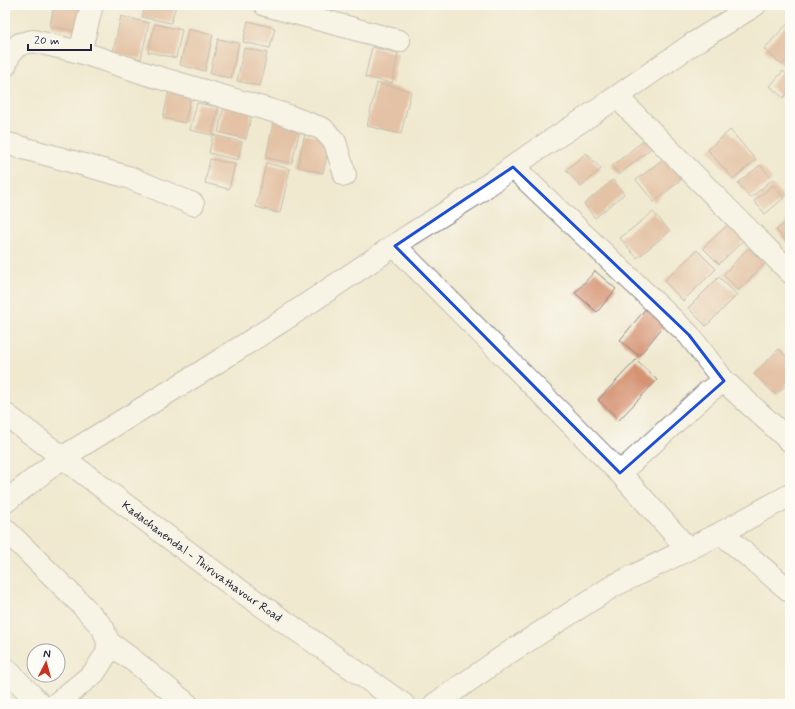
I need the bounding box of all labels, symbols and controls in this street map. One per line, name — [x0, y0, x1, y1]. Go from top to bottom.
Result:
scale bar — [28, 26, 91, 52]
text: 20 m — [34, 33, 60, 49]
street label: Kadachanendal - Thiruvathavour Road — [118, 498, 285, 626]
north arrow — [26, 643, 66, 683]
text: N — [43, 647, 51, 661]

